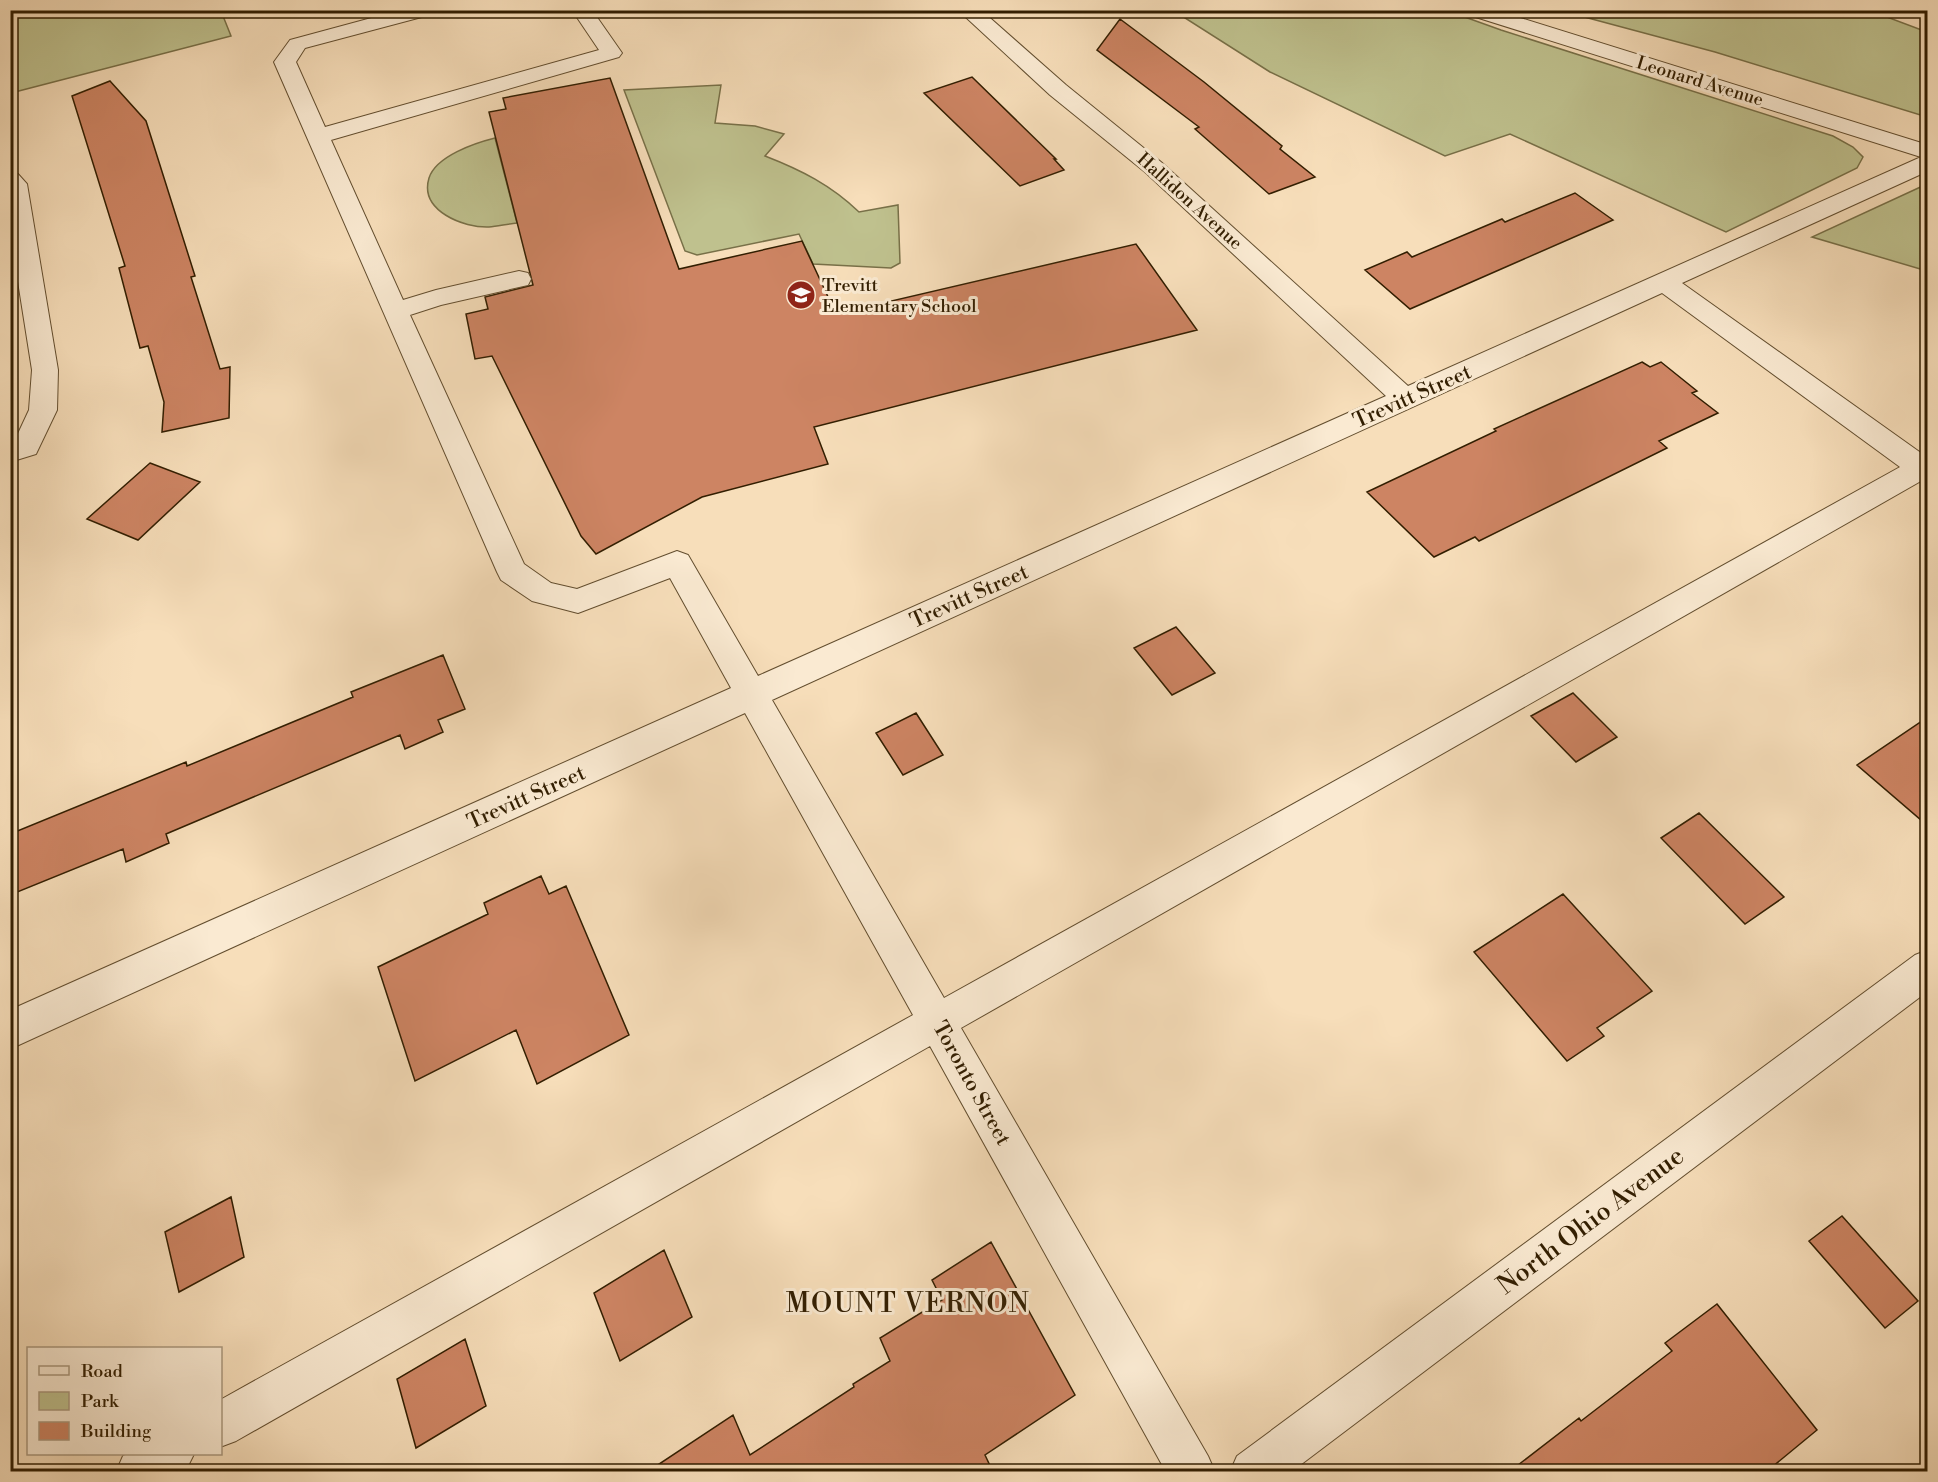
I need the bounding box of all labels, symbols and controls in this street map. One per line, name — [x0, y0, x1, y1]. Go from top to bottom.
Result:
street label: Leonard Avenue — [1633, 51, 1766, 112]
street label: Hallidon Avenue — [1132, 148, 1247, 255]
place label: Trevitt Elementary School — [822, 274, 977, 318]
school or university icon: Trevitt Elementary School — [785, 279, 817, 311]
street label: Trevitt Street — [1349, 359, 1476, 435]
street label: Trevitt Street — [906, 559, 1033, 635]
street label: Trevitt Street — [463, 760, 590, 836]
street label: Toronto Street — [926, 1017, 1016, 1151]
street label: North Ohio Avenue — [1491, 1140, 1690, 1302]
district label: MOUNT VERNON — [786, 1287, 1030, 1321]
legend — [27, 1347, 222, 1455]
text: Road — [81, 1360, 124, 1383]
text: Park — [81, 1390, 120, 1413]
text: Building — [80, 1420, 152, 1443]

